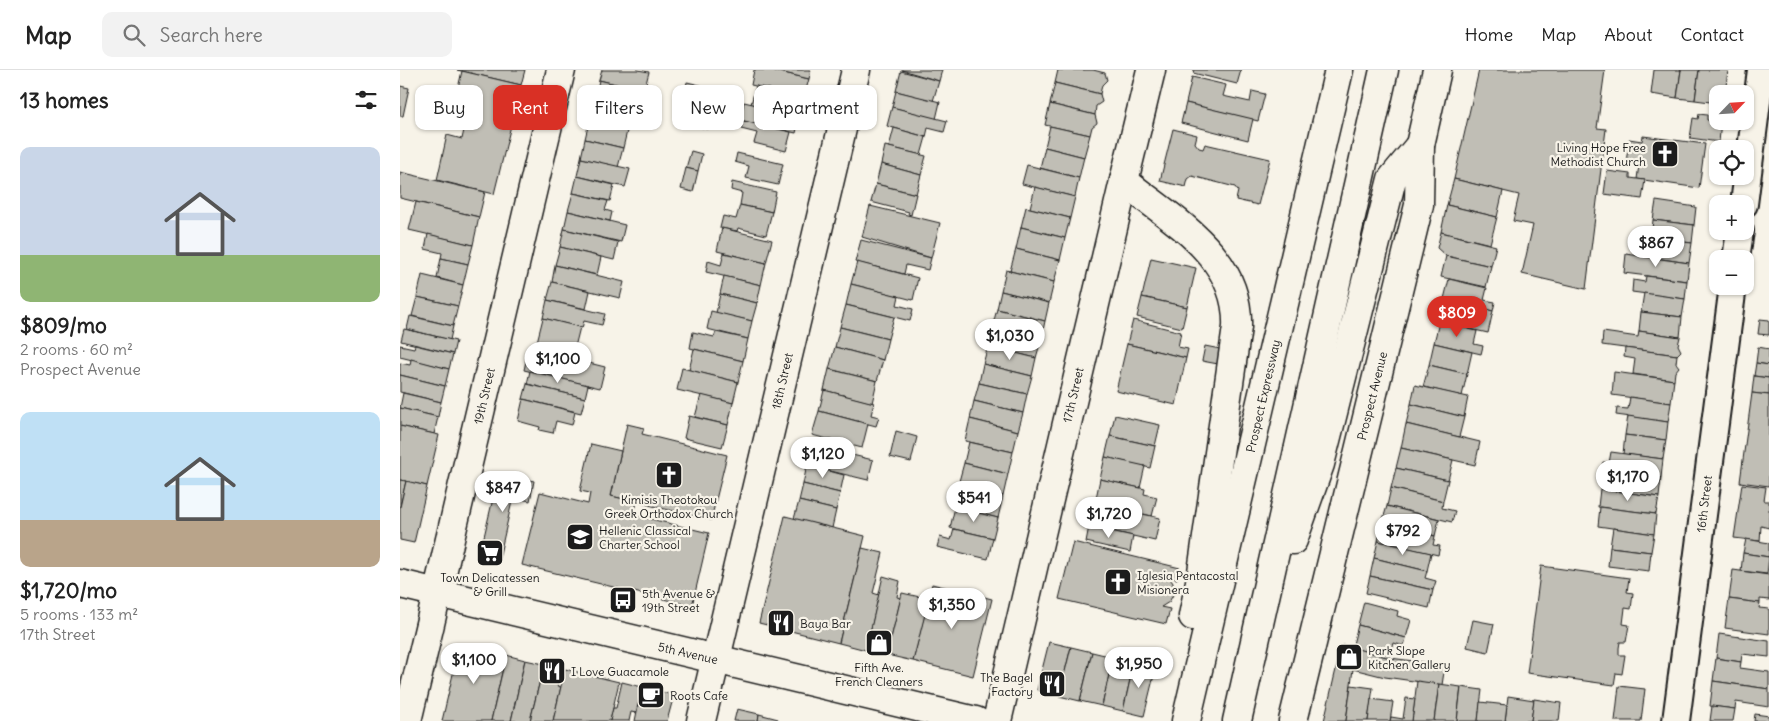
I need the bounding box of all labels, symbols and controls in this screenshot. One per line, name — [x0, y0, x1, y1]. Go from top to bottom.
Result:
search box — [102, 12, 452, 57]
text: Map — [25, 20, 72, 50]
icon: search — [120, 21, 148, 49]
text: Search here — [160, 23, 263, 47]
text: Home — [1465, 23, 1513, 46]
text: Map — [1541, 23, 1576, 46]
text: About — [1604, 23, 1652, 46]
text: Contact — [1680, 23, 1744, 46]
chip: Buy — [415, 85, 483, 130]
chip: Rent — [493, 85, 567, 130]
chip: Filters — [577, 85, 662, 130]
chip: New — [672, 85, 744, 130]
chip: Apartment — [754, 85, 877, 130]
north arrow — [1709, 85, 1754, 130]
map controls — [1709, 85, 1754, 295]
icon: filters — [352, 86, 380, 114]
text: 13 homes — [20, 87, 108, 114]
church icon: Living Hope Free Methodist Church — [1650, 139, 1680, 169]
place label: Living Hope Free Methodist Church — [1550, 140, 1646, 169]
button: locate — [1709, 140, 1754, 185]
icon: home — [155, 179, 245, 269]
button: + — [1709, 195, 1754, 240]
pin: $867 — [1626, 226, 1686, 268]
text: $867 — [1638, 232, 1674, 252]
button: − — [1709, 250, 1754, 295]
pin: $809 — [1427, 296, 1487, 338]
text: $809 — [1438, 302, 1476, 322]
text: $809/mo — [20, 312, 107, 339]
pin: $1,030 — [969, 318, 1051, 361]
text: $1,030 — [986, 325, 1034, 345]
street label: Prospect Expressway — [1243, 338, 1283, 454]
text: 2 rooms · 60 m² — [20, 339, 133, 359]
pin: $1,100 — [517, 342, 599, 384]
text: $1,100 — [535, 348, 581, 368]
street label: Prospect Avenue — [1354, 350, 1390, 442]
street label: 18th Street — [768, 351, 796, 411]
text: Prospect Avenue — [20, 359, 141, 379]
street label: 19th Street — [470, 366, 498, 426]
street label: 17th Street — [1059, 366, 1087, 424]
pin: $1,120 — [782, 436, 864, 479]
text: $1,120 — [801, 443, 845, 463]
icon: home — [155, 444, 245, 534]
church icon: Kimisis Theotokou Greek Orthodox Church — [654, 460, 684, 490]
pin: $1,170 — [1587, 460, 1669, 502]
text: $1,170 — [1607, 466, 1649, 486]
pin: $847 — [473, 470, 533, 513]
street label: 16th Street — [1693, 475, 1715, 533]
text: $847 — [485, 477, 521, 497]
pin: $541 — [944, 480, 1004, 523]
text: $541 — [957, 487, 991, 507]
place label: Kimisis Theotokou Greek Orthodox Church — [605, 492, 734, 521]
pin: $1,720 — [1068, 496, 1150, 539]
text: $1,720 — [1086, 503, 1132, 523]
pin: $792 — [1373, 514, 1433, 556]
text: $792 — [1386, 520, 1420, 540]
school or university icon: Hellenic Classical Charter School — [565, 522, 595, 552]
place label: Hellenic Classical Charter School — [599, 523, 691, 552]
supermarket icon: Town Delicatessen & Grill — [475, 538, 505, 568]
church icon: Iglesia Pentacostal Misionera — [1103, 567, 1133, 597]
place label: Iglesia Pentacostal Misionera — [1137, 568, 1238, 597]
place label: Town Delicatessen & Grill — [440, 570, 540, 599]
text: $1,720/mo — [20, 577, 117, 604]
bus stop icon: 5th Avenue & 19th Street — [608, 585, 638, 615]
place label: 5th Avenue & 19th Street — [642, 586, 715, 615]
pin: $1,350 — [911, 588, 993, 630]
text: $1,350 — [928, 594, 976, 614]
text: 5 rooms · 133 m² — [20, 604, 138, 624]
restaurant icon: Baya Bar — [766, 608, 796, 638]
place label: Baya Bar — [800, 616, 851, 631]
text: 17th Street — [20, 624, 95, 644]
shop icon: Fifth Ave. French Cleaners — [864, 628, 894, 658]
street label: 5th Avenue — [657, 639, 719, 667]
pin: $1,100 — [433, 642, 515, 685]
shop icon: Park Slope Kitchen Gallery — [1334, 642, 1364, 672]
place label: Park Slope Kitchen Gallery — [1368, 643, 1451, 672]
pin: $1,950 — [1098, 646, 1180, 689]
text: $1,100 — [451, 649, 497, 669]
text: $1,950 — [1115, 653, 1163, 673]
restaurant icon: I Love Guacamole — [537, 656, 567, 686]
place label: Fifth Ave. French Cleaners — [835, 660, 923, 689]
place label: I Love Guacamole — [571, 664, 669, 679]
restaurant icon: The Bagel Factory — [1037, 669, 1067, 699]
place label: The Bagel Factory — [980, 670, 1033, 699]
cafe icon: Roots Cafe — [636, 680, 666, 710]
place label: Roots Cafe — [670, 688, 728, 703]

